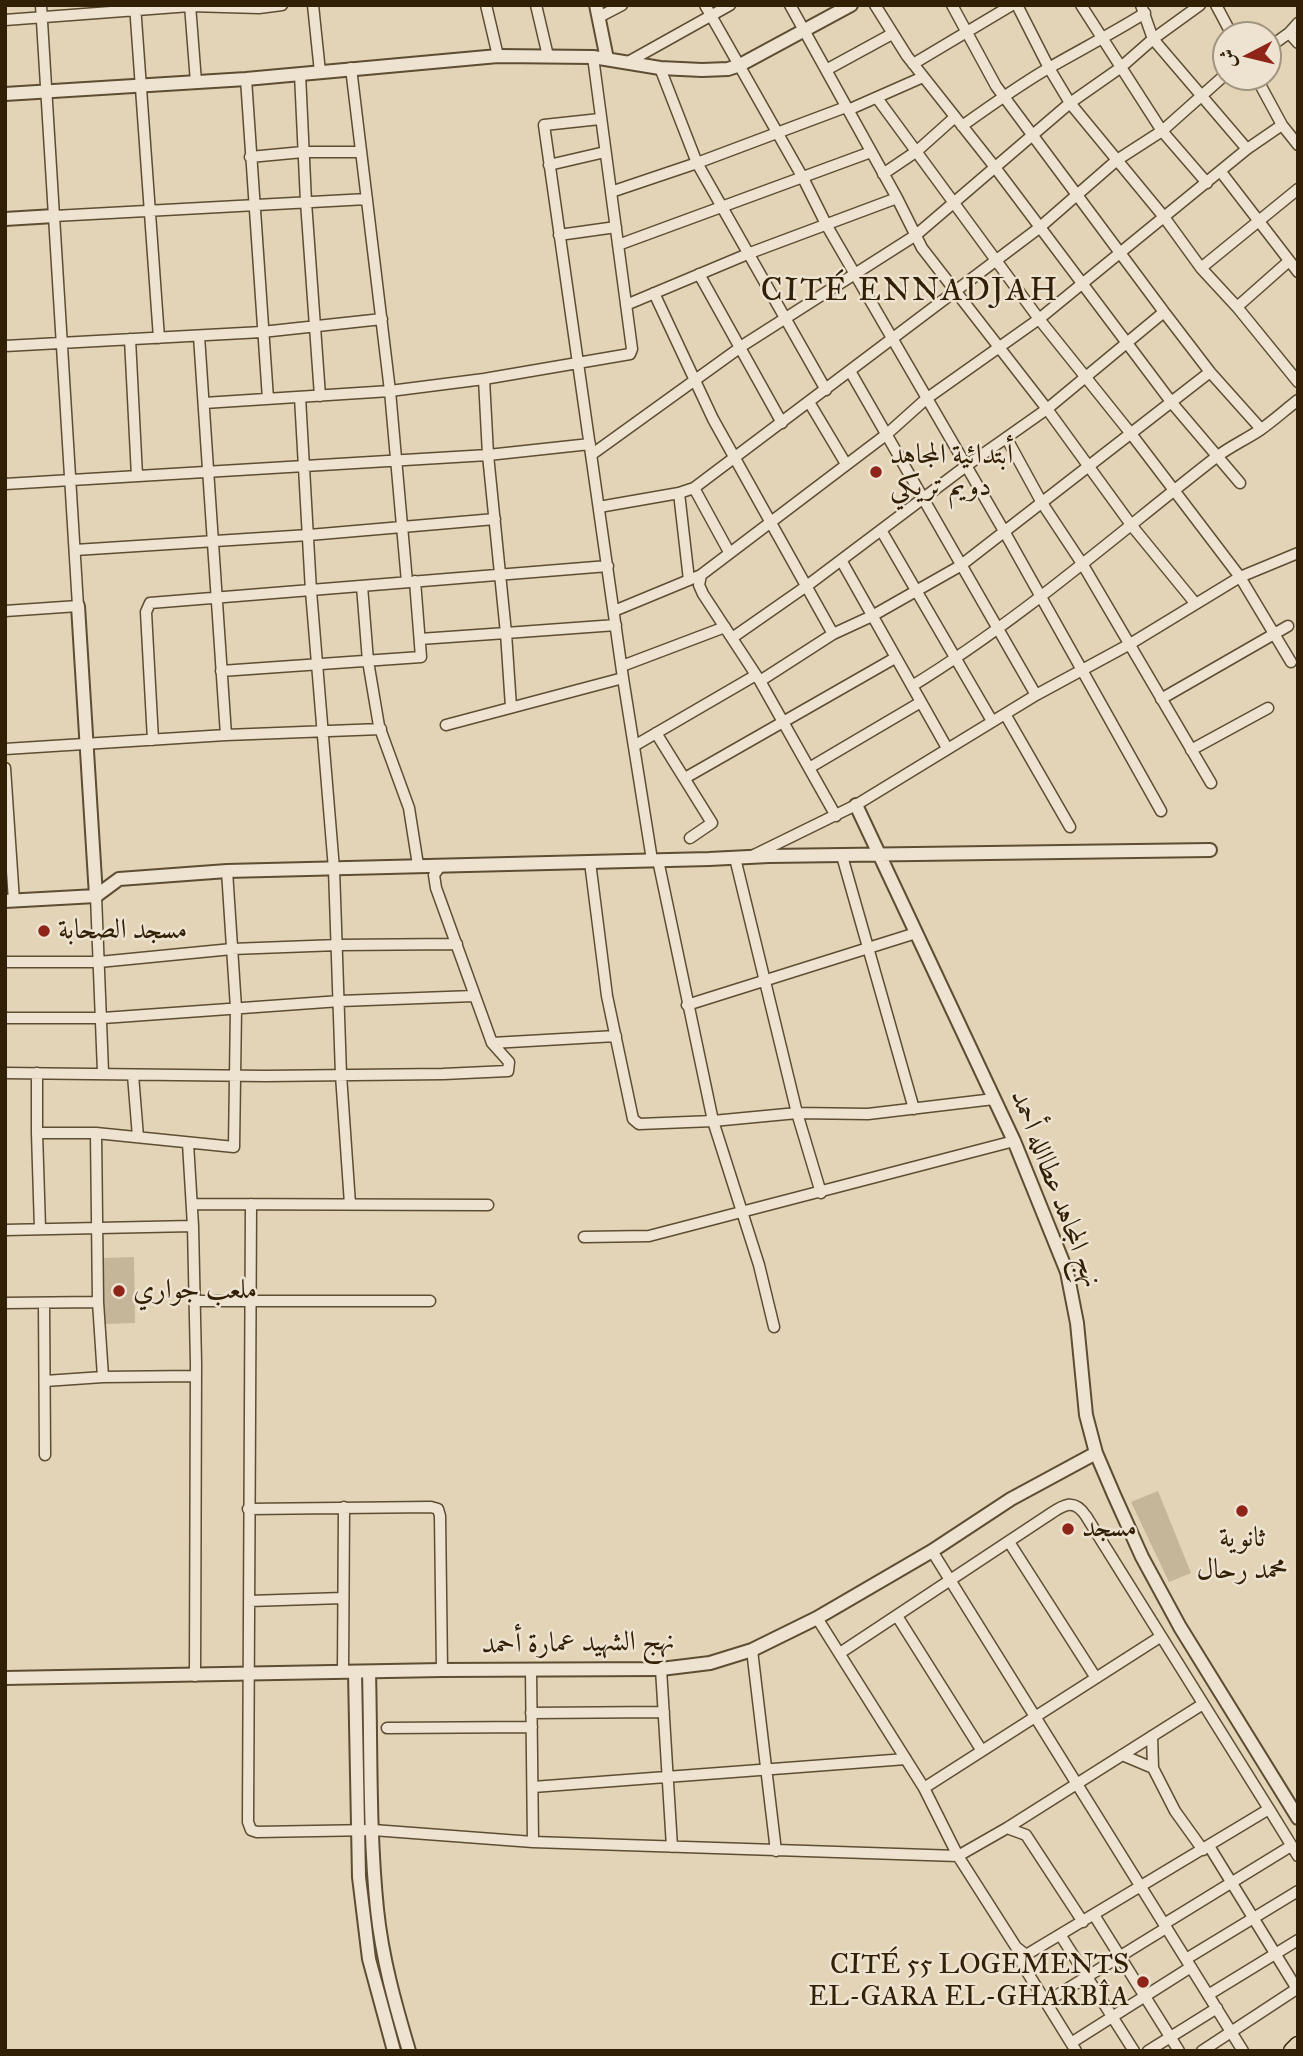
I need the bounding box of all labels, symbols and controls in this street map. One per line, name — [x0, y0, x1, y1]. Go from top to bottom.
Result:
north arrow — [1212, 21, 1282, 91]
text: ش — [1215, 48, 1240, 69]
district label: CITÉ ENNADJAH — [762, 273, 1058, 311]
place label: أبتدائية المجاهد دويم تريكي — [890, 439, 1013, 505]
marker: أبتدائية المجاهد دويم تريكي — [868, 464, 884, 480]
place label: مسجد الصحابة — [58, 914, 187, 948]
marker: مسجد الصحابة — [36, 923, 52, 939]
street label: نهج المجاهد عطاالله أحمد — [1002, 1085, 1108, 1293]
place label: ملعب جواري — [133, 1274, 257, 1308]
marker: ملعب جواري — [111, 1283, 127, 1299]
marker: ثانوية محمد رحال — [1234, 1503, 1250, 1519]
place label: مسجد — [1082, 1512, 1137, 1546]
marker: مسجد — [1060, 1521, 1076, 1537]
place label: ثانوية محمد رحال — [1196, 1522, 1288, 1588]
street label: نهج الشهيد عمارة أحمد — [481, 1626, 675, 1662]
place label: CITÉ 55 LOGEMENTS EL-GARA EL-GHARBÎA — [808, 1949, 1129, 2015]
marker: CITÉ 55 LOGEMENTS EL-GARA EL-GHARBÎA — [1135, 1974, 1151, 1990]

